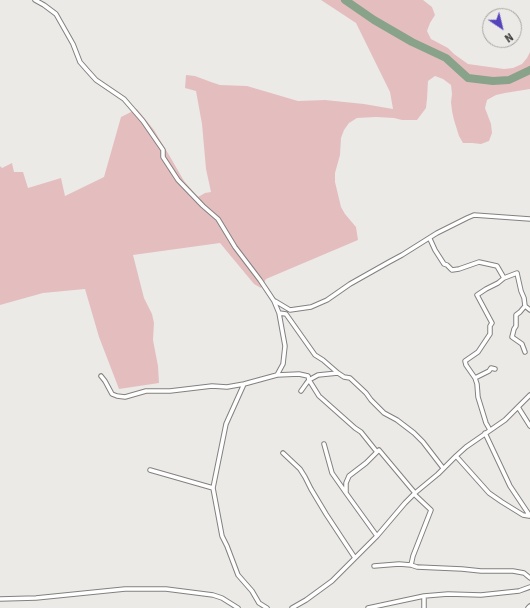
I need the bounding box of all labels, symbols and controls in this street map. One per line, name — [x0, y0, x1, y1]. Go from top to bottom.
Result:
north arrow — [482, 8, 522, 48]
text: N — [501, 29, 516, 46]

